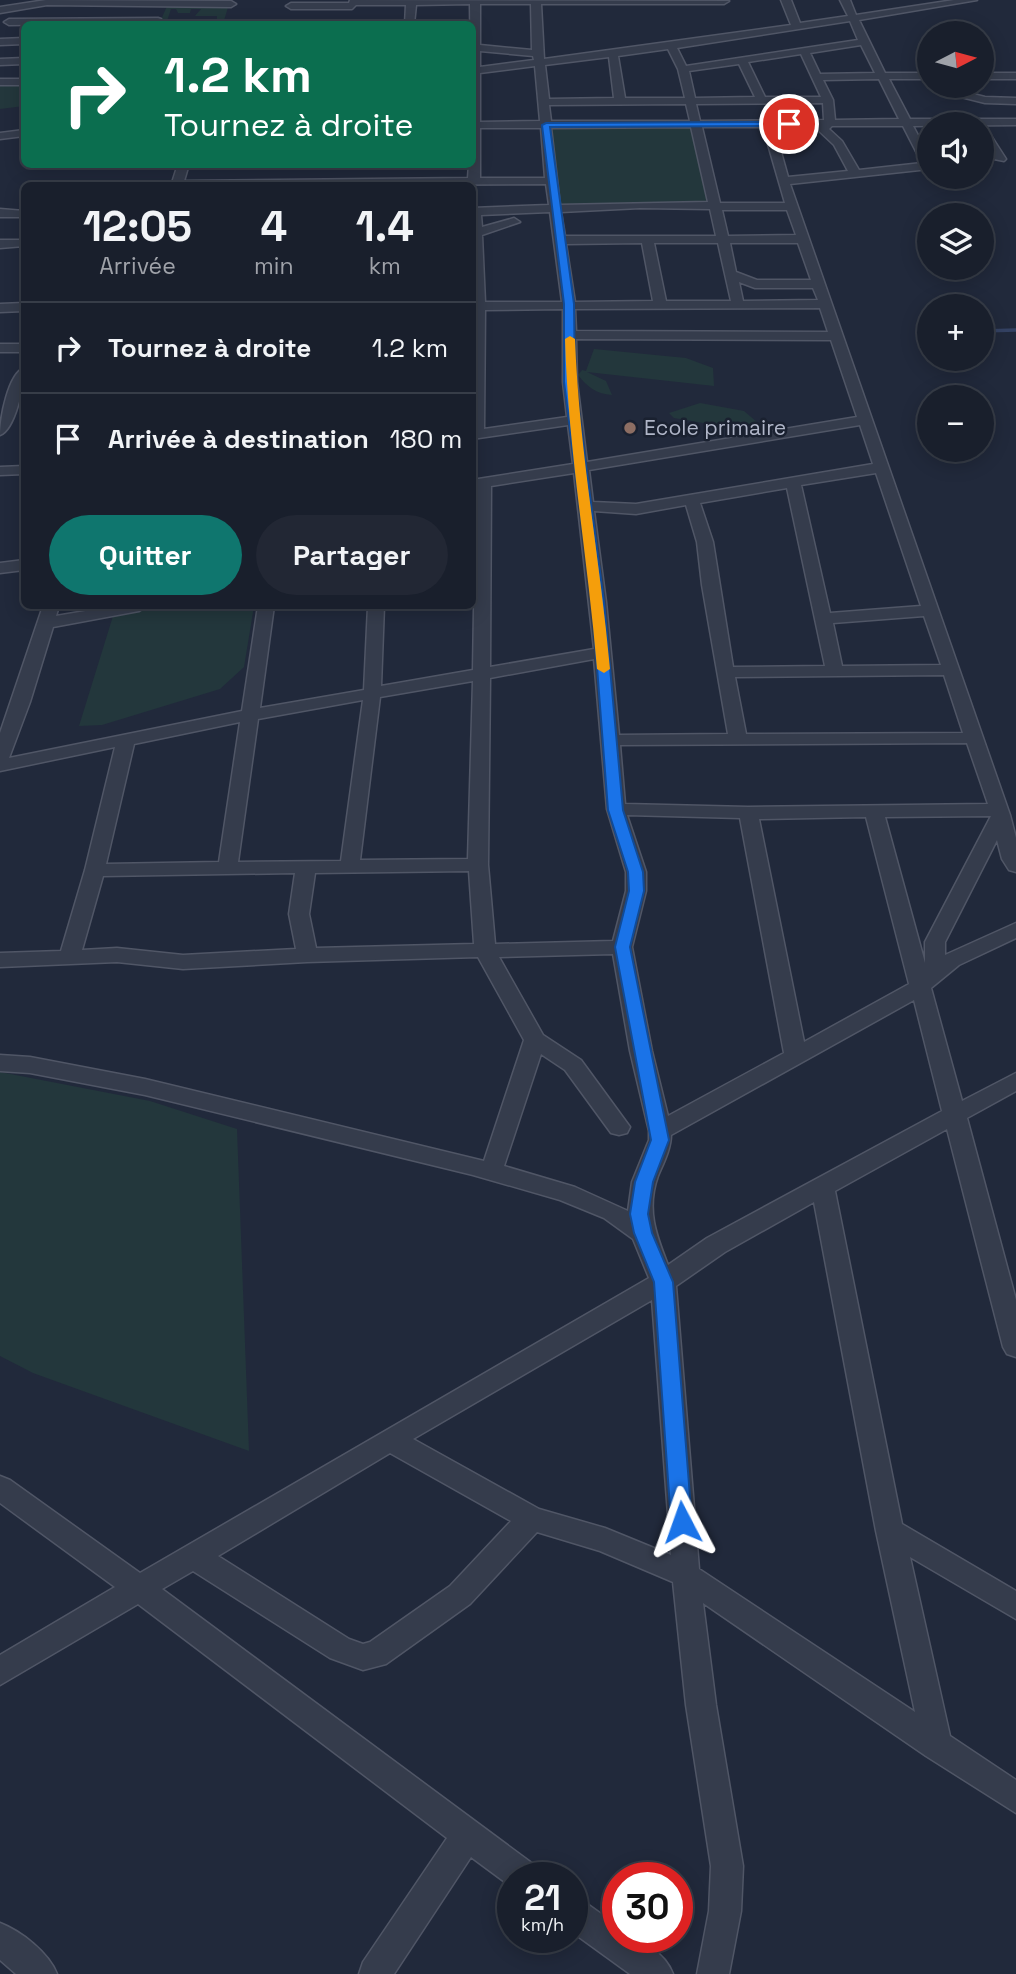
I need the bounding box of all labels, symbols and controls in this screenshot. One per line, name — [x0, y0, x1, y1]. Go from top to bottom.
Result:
north arrow — [917, 21, 994, 98]
map controls — [917, 21, 994, 462]
text: 1.2 km — [164, 44, 312, 106]
icon: right — [49, 49, 140, 140]
pin — [759, 94, 819, 154]
text: Tournez à droite — [164, 105, 413, 145]
icon: arrive — [770, 105, 808, 143]
button: sound — [917, 112, 994, 189]
text: 12:05 — [83, 200, 192, 253]
text: 4 — [260, 200, 287, 253]
text: 1.4 — [356, 200, 414, 253]
button: layers — [917, 203, 994, 280]
text: Arrivée — [99, 251, 176, 281]
text: min — [254, 251, 294, 281]
text: km — [369, 251, 401, 281]
button: + — [917, 294, 994, 371]
icon: right — [49, 329, 87, 367]
text: Tournez à droite — [108, 331, 311, 365]
text: 1.2 km — [372, 331, 448, 365]
button: − — [917, 385, 994, 462]
place label: Ecole primaire — [644, 414, 786, 441]
icon: arrive — [49, 420, 87, 458]
marker: Ecole primaire — [622, 420, 638, 436]
text: Arrivée à destination — [108, 422, 369, 456]
text: 180 m — [390, 422, 462, 456]
button: Quitter — [49, 515, 242, 595]
button: Partager — [256, 515, 448, 595]
position arrow — [645, 1485, 719, 1559]
speed limit sign: 30 — [602, 1862, 693, 1953]
text: 21 — [524, 1876, 561, 1920]
text: km/h — [521, 1913, 564, 1936]

